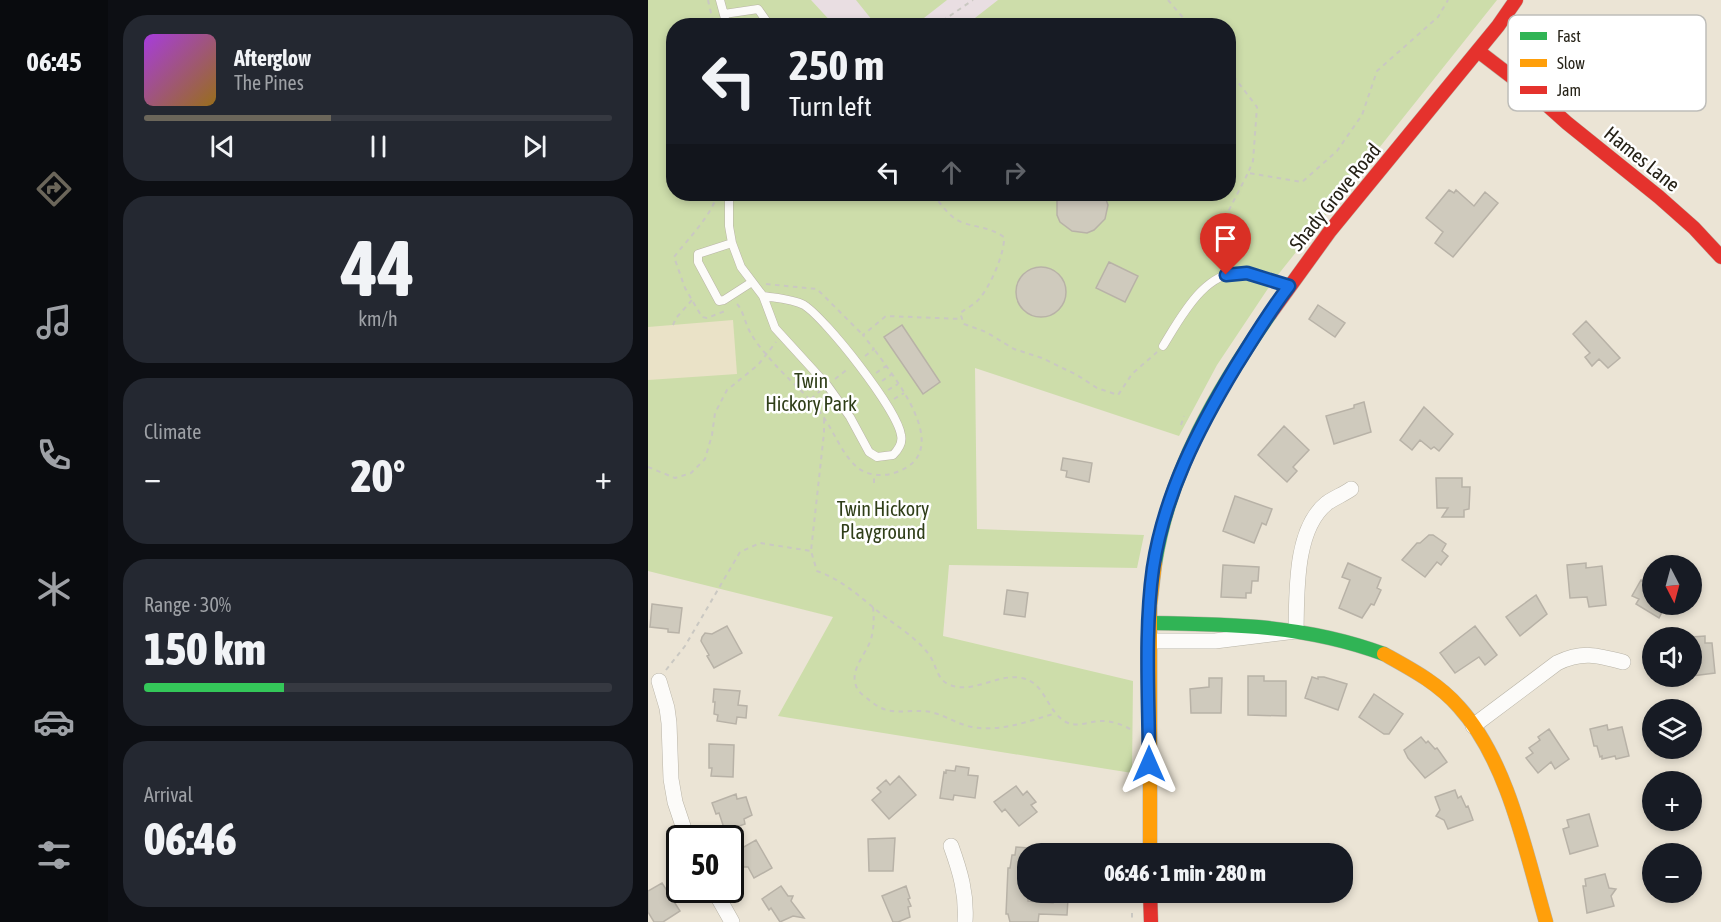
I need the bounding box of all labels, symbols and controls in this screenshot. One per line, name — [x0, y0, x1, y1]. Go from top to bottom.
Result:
legend — [1508, 15, 1706, 111]
text: Fast — [1557, 27, 1581, 45]
text: 250 m — [789, 41, 884, 89]
icon: left — [690, 42, 768, 120]
text: Afterglow — [234, 45, 311, 71]
text: 06:45 — [26, 46, 82, 77]
text: Slow — [1557, 54, 1585, 72]
text: The Pines — [234, 71, 304, 94]
text: Jam — [1557, 81, 1581, 99]
text: Turn left — [789, 91, 872, 122]
street label: Hames Lane — [1600, 121, 1685, 196]
icon: previous — [206, 130, 239, 163]
icon: pause — [362, 130, 395, 163]
icon: next — [518, 130, 551, 163]
street label: Shady Grove Road — [1284, 138, 1385, 255]
icon: left — [872, 156, 905, 189]
icon: ahead — [935, 156, 968, 189]
icon: right — [998, 156, 1031, 189]
icon: directions — [33, 168, 75, 210]
pin — [1200, 213, 1251, 275]
icon: arrive — [1209, 222, 1242, 255]
text: 44 — [341, 223, 415, 313]
icon: music — [33, 301, 75, 343]
text: km/h — [358, 307, 398, 330]
park label: Twin Hickory Park — [765, 369, 857, 415]
text: Climate — [144, 420, 201, 443]
icon: phone — [33, 434, 75, 476]
text: 20° — [351, 450, 405, 502]
text: − — [144, 458, 161, 496]
text: + — [595, 458, 612, 496]
park label: Twin Hickory Playground — [837, 497, 929, 543]
north arrow — [1642, 555, 1702, 615]
map controls — [1642, 555, 1702, 903]
icon: climate — [33, 568, 75, 610]
text: Range · 30% — [144, 593, 231, 616]
text: 150 km — [144, 623, 266, 675]
button: sound — [1642, 627, 1702, 687]
button: layers — [1642, 699, 1702, 759]
icon: car — [33, 701, 75, 743]
position arrow — [1117, 732, 1181, 796]
button: + — [1642, 771, 1702, 831]
text: Arrival — [144, 783, 193, 806]
text: 06:46 — [144, 813, 237, 865]
speed limit sign: 50 — [666, 825, 744, 903]
icon: filters — [33, 834, 75, 876]
button: − — [1642, 843, 1702, 903]
text: 06:46 · 1 min · 280 m — [1104, 860, 1266, 886]

